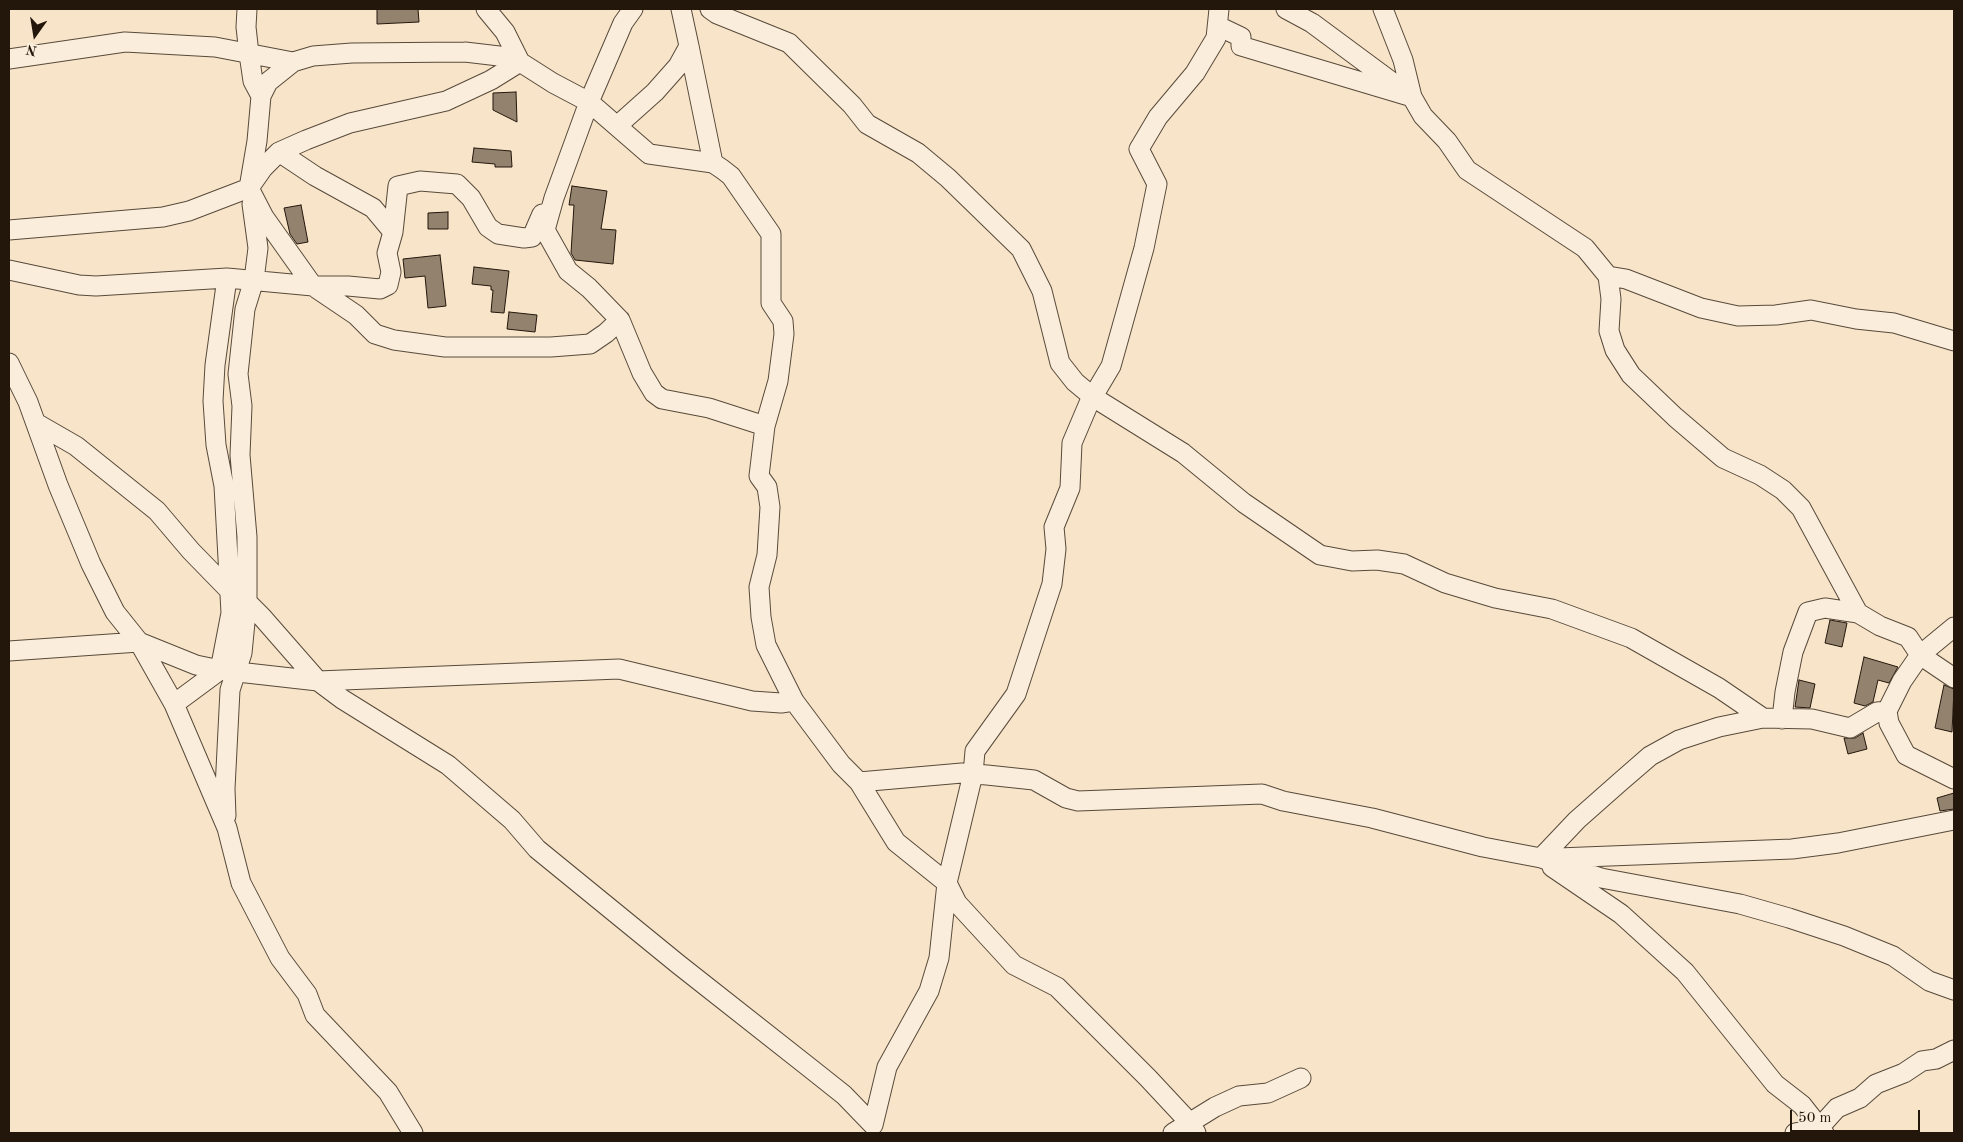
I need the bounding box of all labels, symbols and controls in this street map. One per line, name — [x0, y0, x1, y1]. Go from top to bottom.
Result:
north arrow — [10, 10, 60, 60]
text: N — [25, 42, 38, 58]
scale bar — [1793, 1100, 1923, 1132]
text: 50 m — [1798, 1111, 1832, 1126]

